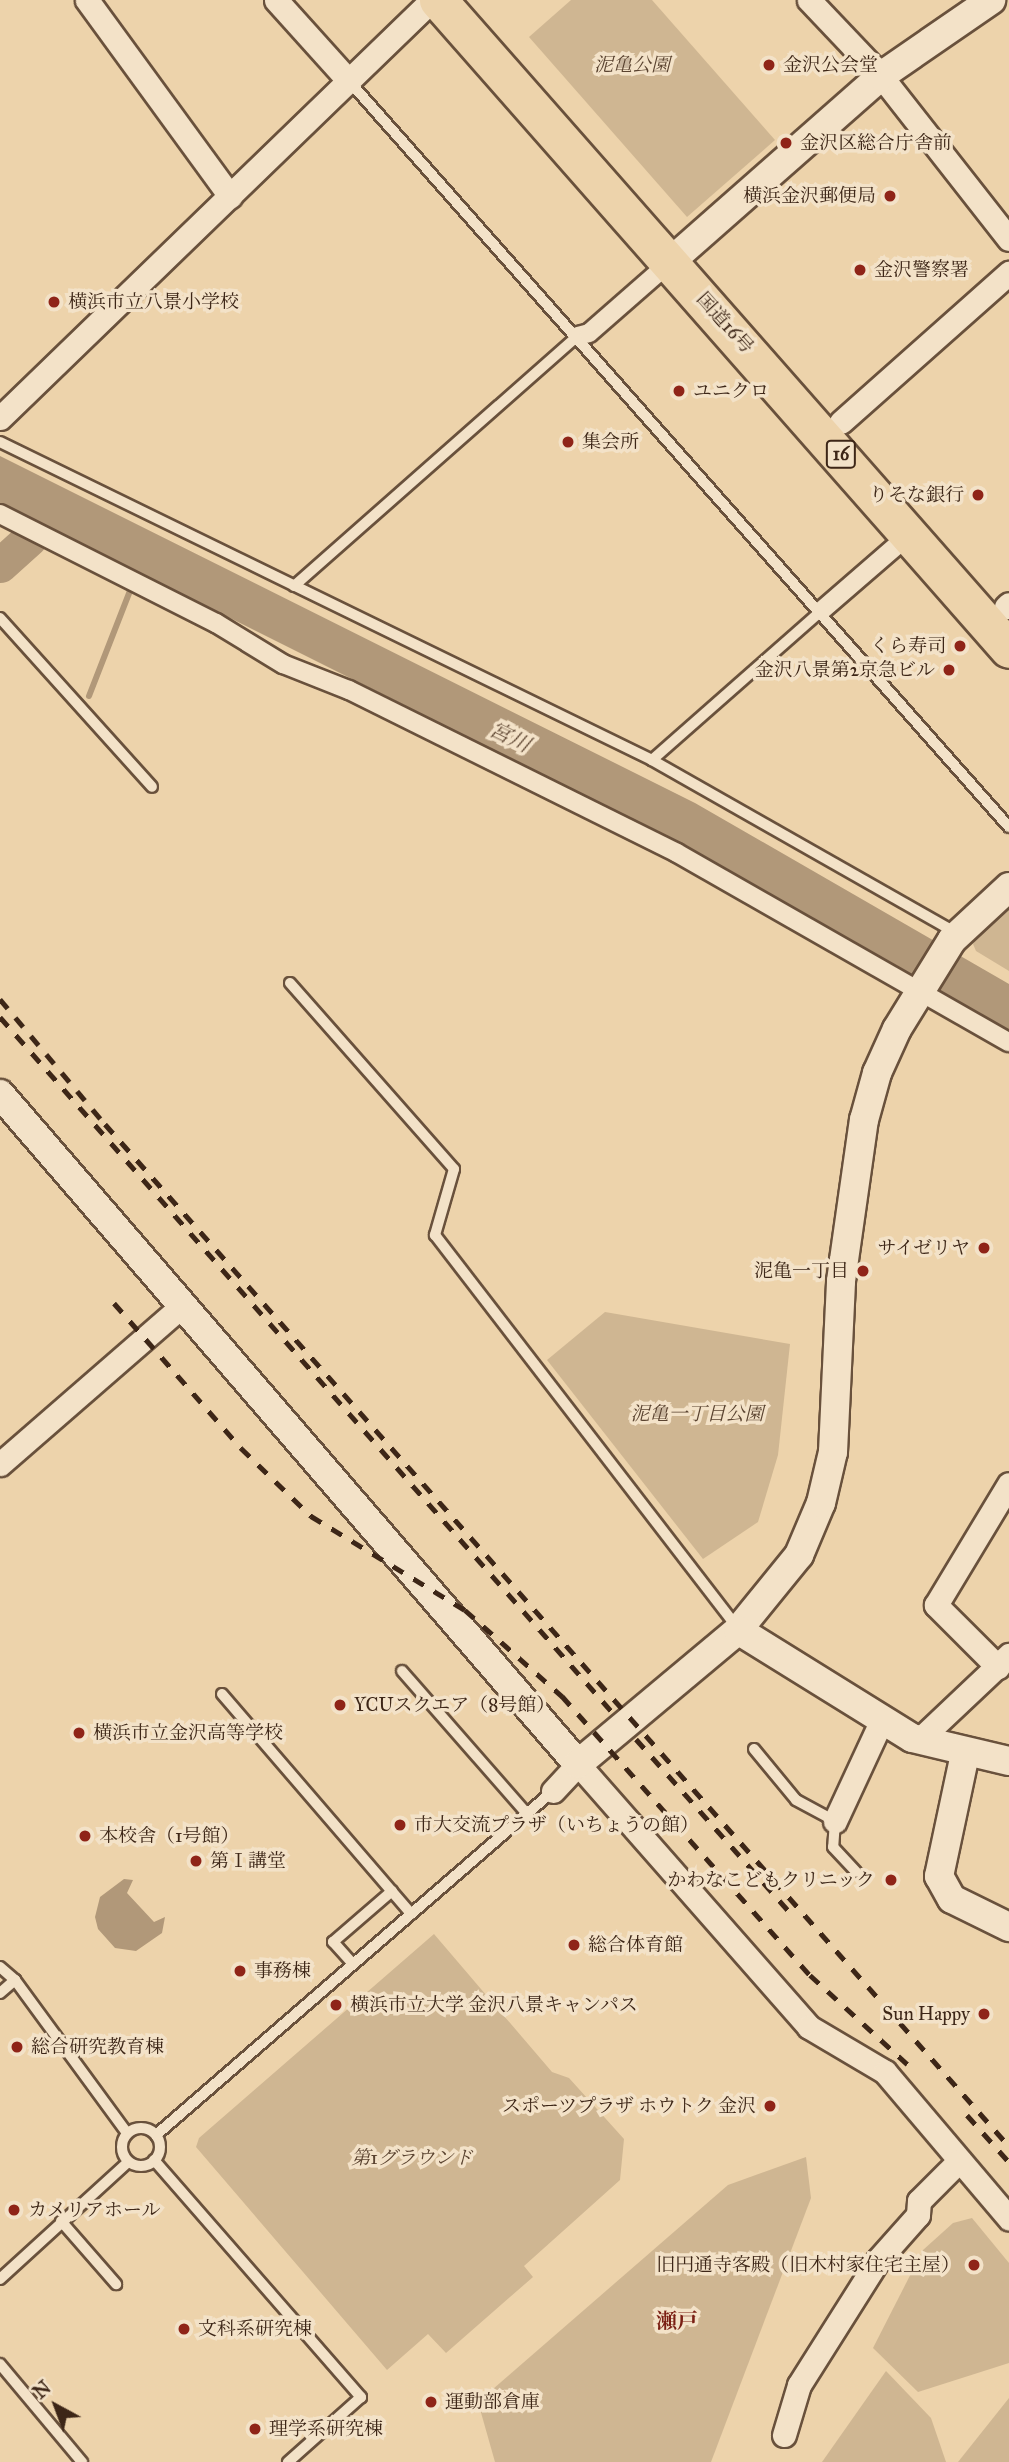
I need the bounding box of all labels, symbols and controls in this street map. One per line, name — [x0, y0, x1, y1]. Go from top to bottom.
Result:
park label: 泥亀公園 — [594, 54, 670, 76]
place label: 金沢公会堂 — [783, 54, 878, 76]
marker: 金沢公会堂 — [761, 57, 777, 73]
place label: 金沢区総合庁舎前 — [800, 132, 952, 154]
marker: 金沢区総合庁舎前 — [778, 135, 794, 151]
place label: 横浜金沢郵便局 — [743, 185, 876, 207]
marker: 横浜金沢郵便局 — [882, 188, 898, 204]
place label: 金沢警察署 — [874, 259, 969, 281]
marker: 金沢警察署 — [852, 262, 868, 278]
street label: 国道16号 — [692, 288, 758, 358]
place label: 横浜市立八景小学校 — [68, 291, 239, 313]
marker: 横浜市立八景小学校 — [46, 294, 62, 310]
place label: ユニクロ — [693, 380, 769, 402]
marker: ユニクロ — [671, 383, 687, 399]
place label: 集会所 — [582, 431, 639, 453]
marker: 集会所 — [560, 434, 576, 450]
road number: 16 — [825, 440, 857, 468]
place label: りそな銀行 — [869, 484, 964, 506]
marker: りそな銀行 — [970, 487, 986, 503]
place label: くら寿司 — [870, 635, 946, 657]
marker: くら寿司 — [952, 638, 968, 654]
place label: 金沢八景第2京急ビル — [755, 659, 935, 681]
marker: 金沢八景第2京急ビル — [941, 662, 957, 678]
water label: 宮川 — [486, 716, 534, 758]
place label: サイゼリヤ — [875, 1237, 970, 1259]
marker: サイゼリヤ — [976, 1240, 992, 1256]
place label: 泥亀一丁目 — [754, 1260, 849, 1282]
marker: 泥亀一丁目 — [855, 1263, 871, 1279]
park label: 泥亀一丁目公園 — [631, 1403, 763, 1425]
place label: YCUスクエア（8号館） — [354, 1694, 556, 1716]
marker: YCUスクエア（8号館） — [332, 1697, 348, 1713]
place label: 横浜市立金沢高等学校 — [93, 1722, 283, 1744]
marker: 横浜市立金沢高等学校 — [71, 1725, 87, 1741]
place label: 市大交流プラザ（いちょうの館） — [414, 1814, 699, 1836]
marker: 市大交流プラザ（いちょうの館） — [392, 1817, 408, 1833]
place label: 本校舎（1号館） — [99, 1825, 240, 1847]
marker: 本校舎（1号館） — [77, 1828, 93, 1844]
place label: 第Ⅰ講堂 — [210, 1850, 286, 1872]
marker: 第Ⅰ講堂 — [188, 1853, 204, 1869]
place label: かわなこどもクリニック — [666, 1869, 875, 1891]
marker: かわなこどもクリニック — [881, 1870, 901, 1890]
place label: 総合体育館 — [588, 1934, 683, 1956]
marker: 総合体育館 — [566, 1937, 582, 1953]
place label: 事務棟 — [254, 1960, 311, 1982]
marker: 事務棟 — [232, 1963, 248, 1979]
place label: 横浜市立大学 金沢八景キャンパス — [350, 1994, 639, 2016]
marker: 横浜市立大学 金沢八景キャンパス — [328, 1997, 344, 2013]
place label: Sun Happy — [882, 2003, 970, 2025]
marker: Sun Happy — [976, 2006, 992, 2022]
place label: 総合研究教育棟 — [31, 2036, 164, 2058]
marker: 総合研究教育棟 — [9, 2039, 25, 2055]
place label: スポーツプラザ ホウトク 金沢 — [501, 2095, 756, 2117]
marker: スポーツプラザ ホウトク 金沢 — [762, 2098, 778, 2114]
park label: 第1グラウンド — [351, 2147, 473, 2169]
place label: カメリアホール — [28, 2199, 161, 2221]
marker: カメリアホール — [6, 2202, 22, 2218]
place label: 旧円通寺客殿（旧木村家住宅主屋） — [656, 2254, 960, 2276]
marker: 旧円通寺客殿（旧木村家住宅主屋） — [966, 2257, 982, 2273]
district label: 瀬戸 — [656, 2308, 698, 2334]
place label: 文科系研究棟 — [198, 2318, 312, 2340]
marker: 文科系研究棟 — [176, 2321, 192, 2337]
north arrow — [21, 2371, 91, 2441]
text: N — [28, 2376, 56, 2404]
place label: 運動部倉庫 — [445, 2391, 540, 2413]
marker: 運動部倉庫 — [423, 2394, 439, 2410]
place label: 理学系研究棟 — [269, 2418, 383, 2440]
marker: 理学系研究棟 — [247, 2421, 263, 2437]

